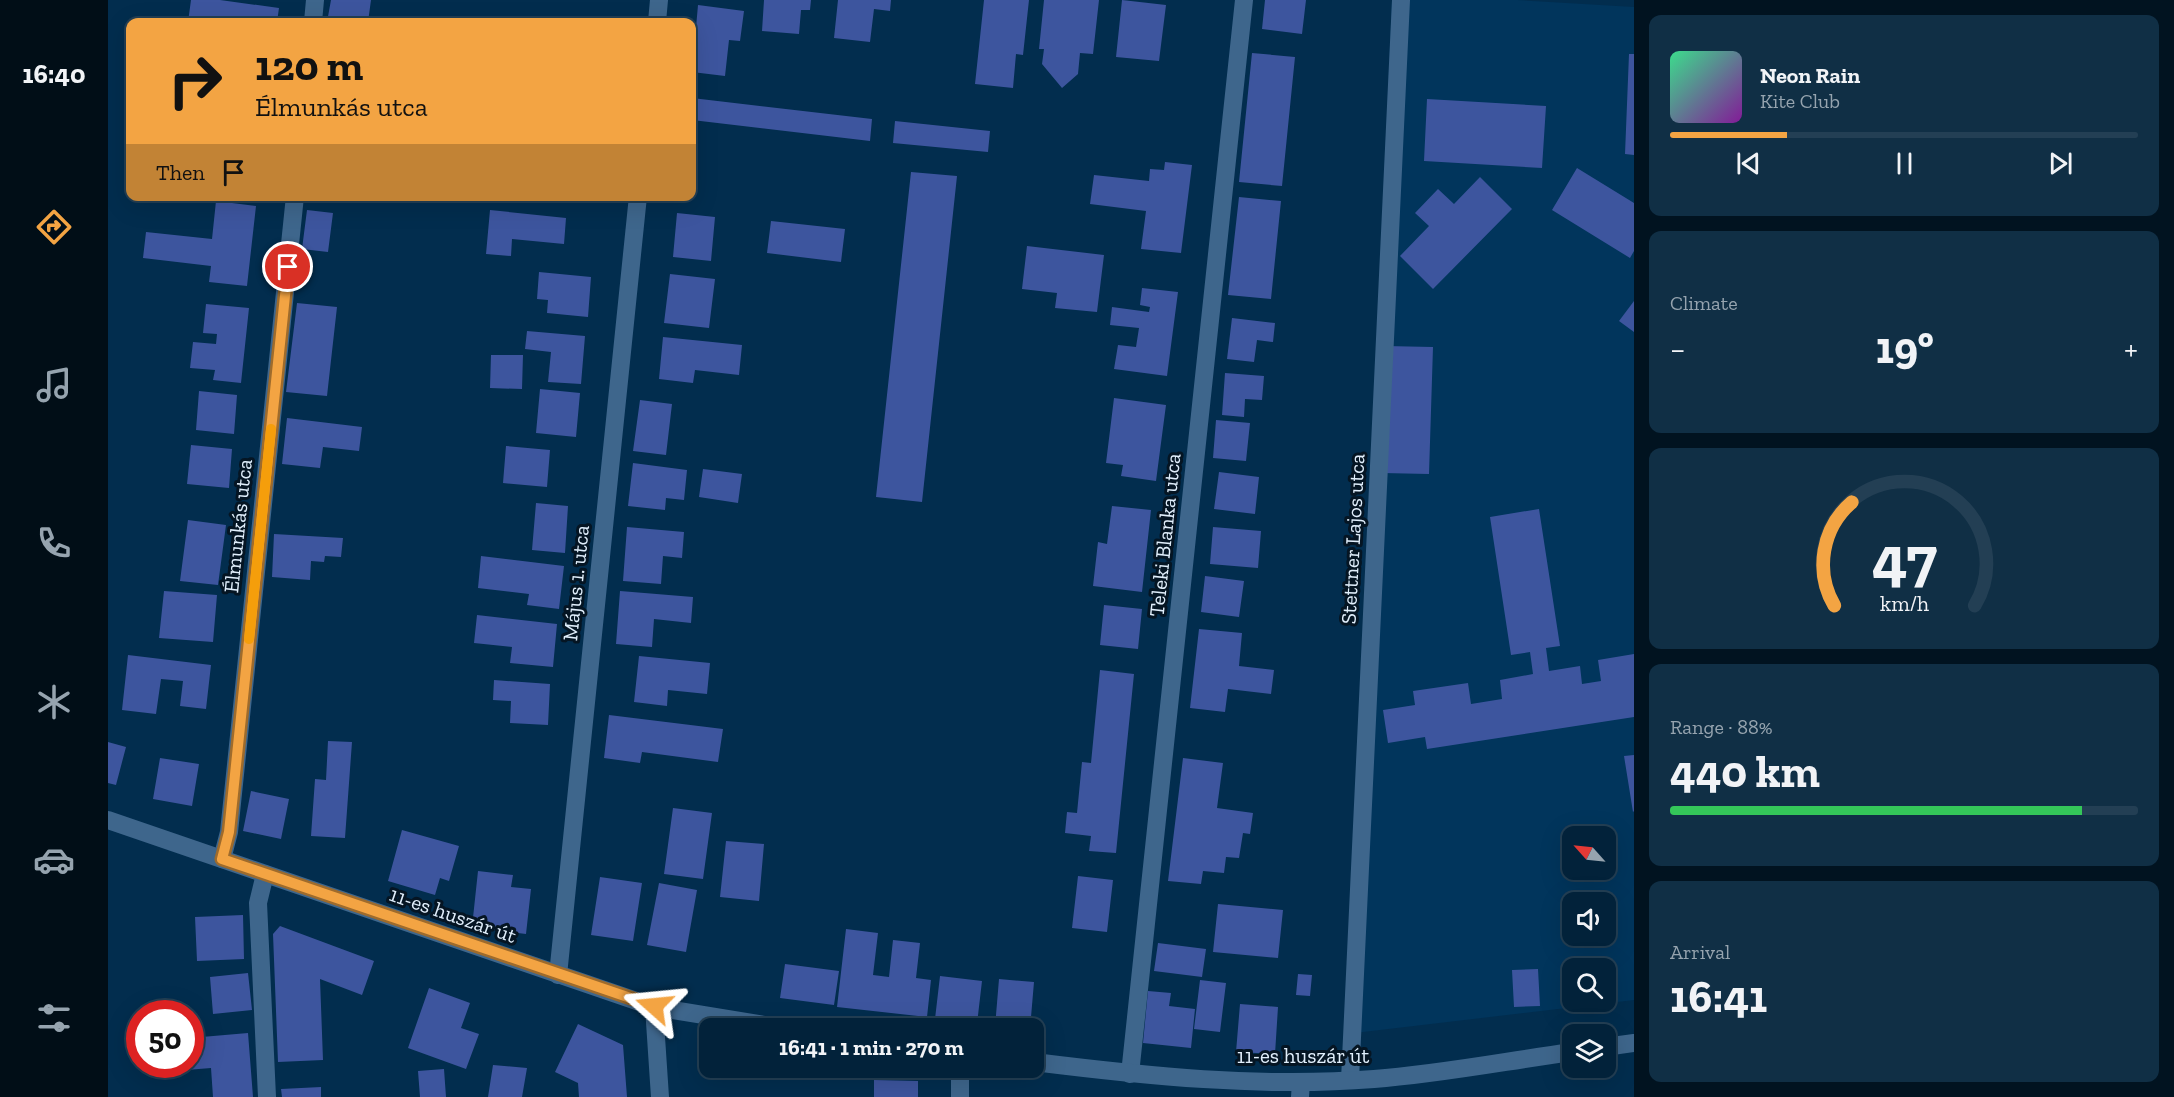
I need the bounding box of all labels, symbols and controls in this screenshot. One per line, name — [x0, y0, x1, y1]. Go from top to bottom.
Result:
text: 120 m — [255, 40, 363, 91]
icon: right — [156, 42, 234, 120]
text: 16:40 — [22, 58, 86, 90]
text: Neon Rain — [1760, 62, 1860, 89]
text: Kite Club — [1760, 89, 1840, 113]
text: Élmunkás utca — [255, 91, 428, 123]
icon: previous — [1732, 147, 1765, 180]
icon: pause — [1888, 147, 1921, 180]
icon: next — [2044, 147, 2077, 180]
icon: arrive — [217, 156, 250, 189]
text: Then — [156, 159, 205, 186]
icon: directions — [33, 206, 75, 248]
pin — [262, 241, 313, 292]
icon: arrive — [271, 250, 304, 283]
text: Climate — [1670, 291, 1738, 315]
text: 19° — [1876, 321, 1934, 375]
text: − — [1670, 329, 1685, 368]
text: + — [2124, 329, 2138, 368]
icon: music — [33, 364, 75, 406]
street label: Teleki Blanka utca — [1143, 452, 1186, 618]
street label: Stettner Lajos utca — [1336, 453, 1370, 625]
street label: Élmunkás utca — [218, 458, 257, 594]
text: 47 — [1871, 521, 1937, 596]
icon: phone — [33, 522, 75, 564]
street label: Május 1. utca — [557, 524, 595, 642]
text: km/h — [1880, 591, 1928, 616]
icon: climate — [33, 681, 75, 723]
text: Range · 88% — [1670, 715, 1773, 739]
text: 440 km — [1670, 745, 1820, 799]
north arrow — [1562, 826, 1616, 880]
map controls — [1562, 826, 1616, 1078]
icon: car — [33, 839, 75, 881]
street label: 11-es huszár út — [386, 881, 520, 948]
button: sound — [1562, 892, 1616, 946]
text: Arrival — [1670, 940, 1730, 964]
button: search — [1562, 958, 1616, 1012]
text: 16:41 — [1670, 970, 1767, 1024]
position arrow — [622, 974, 686, 1038]
icon: filters — [33, 997, 75, 1039]
speed limit sign: 50 — [126, 1000, 204, 1078]
button: layers — [1562, 1024, 1616, 1078]
text: 16:41 · 1 min · 270 m — [779, 1034, 964, 1061]
street label: 11-es huszár út — [1237, 1043, 1369, 1068]

